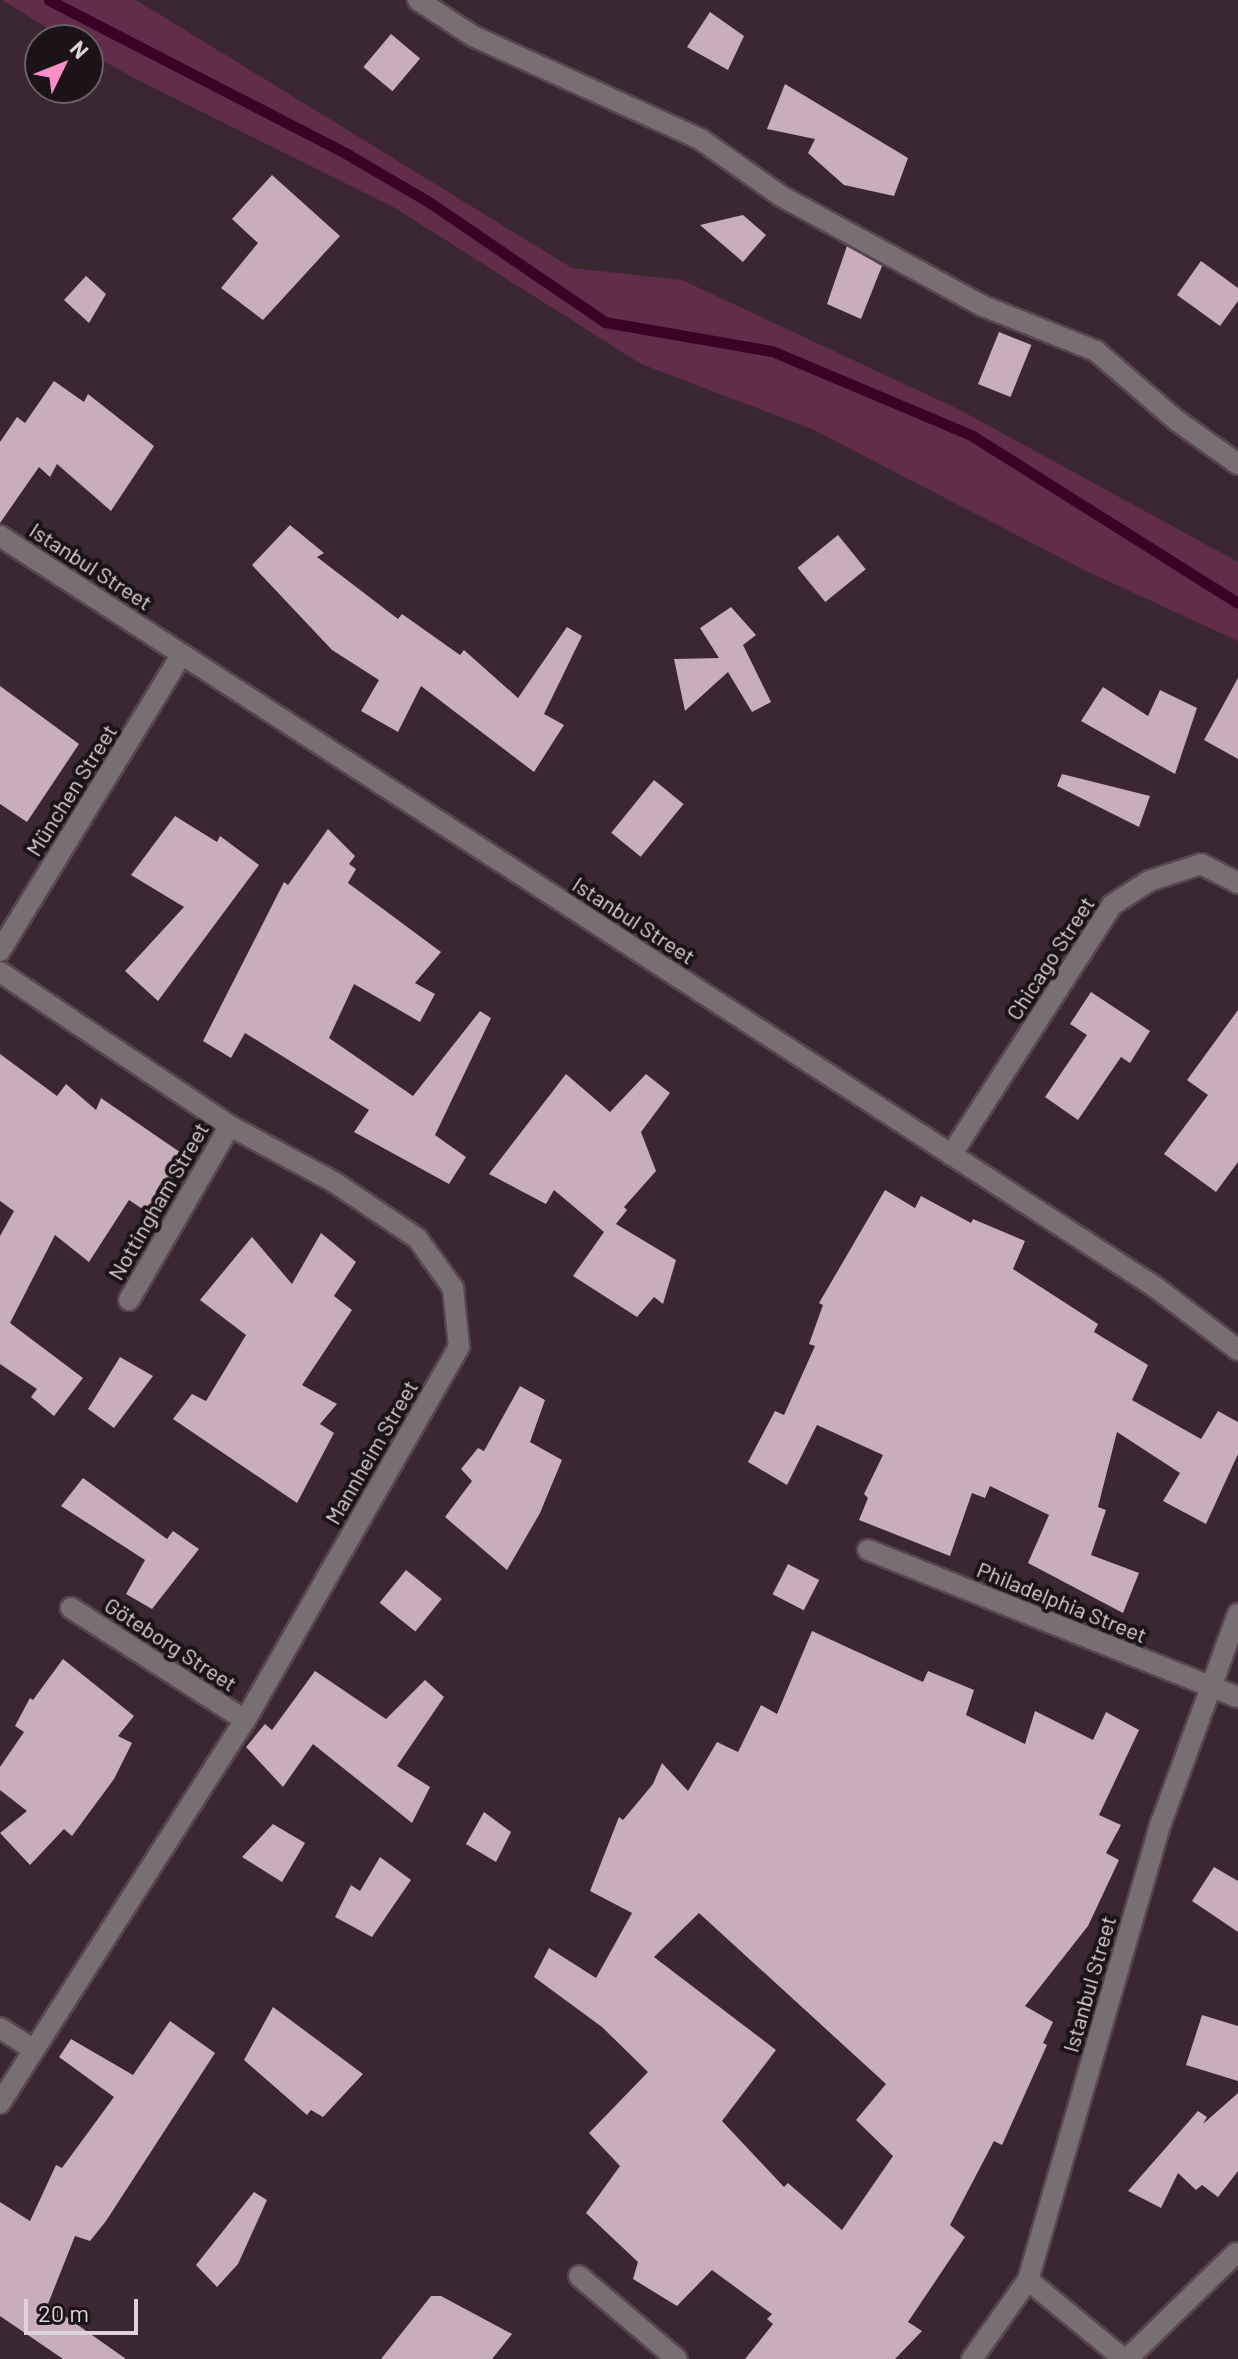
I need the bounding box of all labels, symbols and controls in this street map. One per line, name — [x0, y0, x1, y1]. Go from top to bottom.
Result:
north arrow — [24, 24, 104, 104]
text: N — [66, 35, 95, 63]
street label: Istanbul Street — [25, 517, 157, 615]
street label: München Street — [20, 719, 122, 861]
street label: Istanbul Street — [568, 871, 700, 969]
street label: Chicago Street — [1000, 891, 1100, 1025]
street label: Nottingham Street — [102, 1117, 214, 1285]
street label: Mannheim Street — [319, 1375, 423, 1529]
street label: Philadelphia Street — [973, 1556, 1151, 1648]
street label: Göteborg Street — [100, 1591, 242, 1697]
street label: Istanbul Street — [1057, 1913, 1121, 2055]
scale bar — [28, 2283, 142, 2333]
text: 20 m — [38, 2298, 89, 2327]

